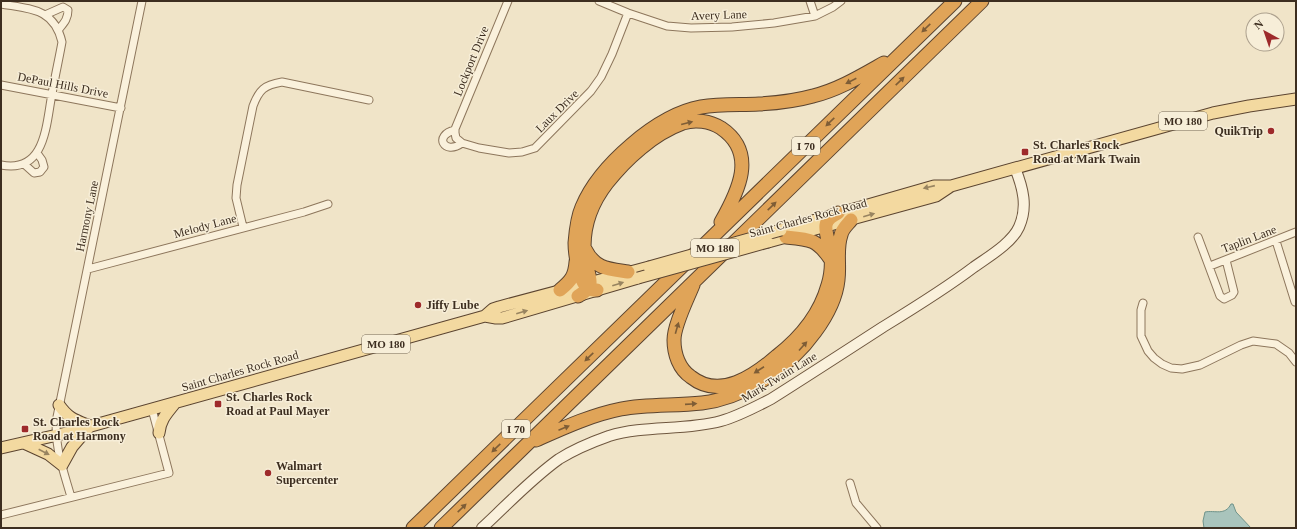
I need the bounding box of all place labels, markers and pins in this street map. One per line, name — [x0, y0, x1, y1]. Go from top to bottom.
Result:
place label: QuikTrip — [1215, 124, 1263, 138]
marker: QuikTrip — [1266, 126, 1276, 136]
place label: St. Charles Rock Road at Mark Twain — [1033, 138, 1141, 166]
marker: St. Charles Rock Road at Mark Twain — [1020, 147, 1030, 157]
place label: Jiffy Lube — [426, 298, 480, 312]
marker: Jiffy Lube — [413, 300, 423, 310]
place label: St. Charles Rock Road at Paul Mayer — [226, 390, 330, 418]
marker: St. Charles Rock Road at Paul Mayer — [213, 399, 223, 409]
place label: St. Charles Rock Road at Harmony — [33, 415, 126, 443]
marker: St. Charles Rock Road at Harmony — [20, 424, 30, 434]
place label: Walmart Supercenter — [276, 459, 339, 487]
marker: Walmart Supercenter — [263, 468, 273, 478]

